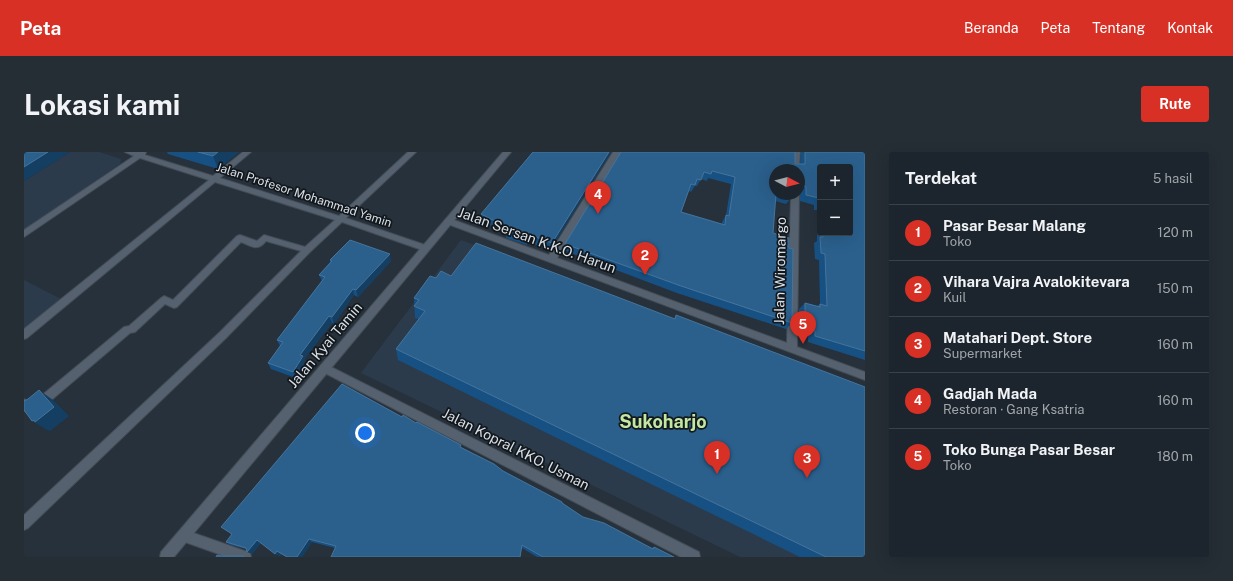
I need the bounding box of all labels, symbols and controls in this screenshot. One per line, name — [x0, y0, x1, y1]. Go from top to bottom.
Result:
text: Peta — [20, 17, 61, 39]
text: Beranda — [964, 20, 1019, 36]
text: Peta — [1041, 20, 1070, 36]
text: Tentang — [1092, 20, 1145, 36]
text: Kontak — [1167, 20, 1213, 36]
button: Rute — [1141, 86, 1209, 122]
text: Lokasi kami — [24, 88, 180, 121]
street label: Jalan Profesor Mohammad Yamin — [214, 160, 394, 230]
north arrow — [769, 164, 805, 200]
map controls — [817, 164, 853, 236]
button: + — [817, 164, 853, 200]
text: Terdekat — [905, 168, 977, 188]
text: 5 hasil — [1153, 171, 1193, 186]
pin: 4 — [585, 181, 611, 214]
button: − — [817, 200, 853, 236]
street label: Jalan Sersan K.K.O. Harun — [456, 204, 618, 276]
street label: Jalan Wiromargo — [771, 217, 789, 325]
text: Pasar Besar Malang — [943, 217, 1086, 234]
text: 1 — [915, 225, 921, 240]
text: 120 m — [1158, 225, 1193, 240]
text: Toko — [943, 234, 972, 249]
pin: 2 — [632, 242, 658, 275]
text: Vihara Vajra Avalokitevara — [943, 273, 1130, 290]
text: 2 — [914, 281, 922, 296]
text: 150 m — [1157, 281, 1193, 296]
text: Kuil — [943, 290, 966, 305]
street label: Jalan Kyai Tamin — [285, 299, 365, 391]
pin: 5 — [790, 311, 816, 344]
text: Matahari Dept. Store — [943, 329, 1092, 346]
text: 3 — [914, 337, 922, 352]
text: 160 m — [1157, 337, 1193, 352]
text: Supermarket — [943, 346, 1022, 361]
text: Gadjah Mada — [943, 385, 1037, 402]
text: 4 — [914, 393, 922, 408]
text: 160 m — [1157, 393, 1193, 408]
text: Restoran · Gang Ksatria — [943, 402, 1085, 417]
street label: Jalan Kopral KKO. Usman — [440, 405, 592, 493]
district label: Sukoharjo — [619, 411, 707, 432]
your location — [355, 423, 375, 443]
pin: 1 — [704, 441, 730, 474]
text: Toko Bunga Pasar Besar — [943, 441, 1115, 458]
pin: 3 — [794, 445, 820, 478]
text: 5 — [914, 449, 922, 464]
text: 180 m — [1157, 449, 1193, 464]
text: Toko — [943, 458, 972, 473]

